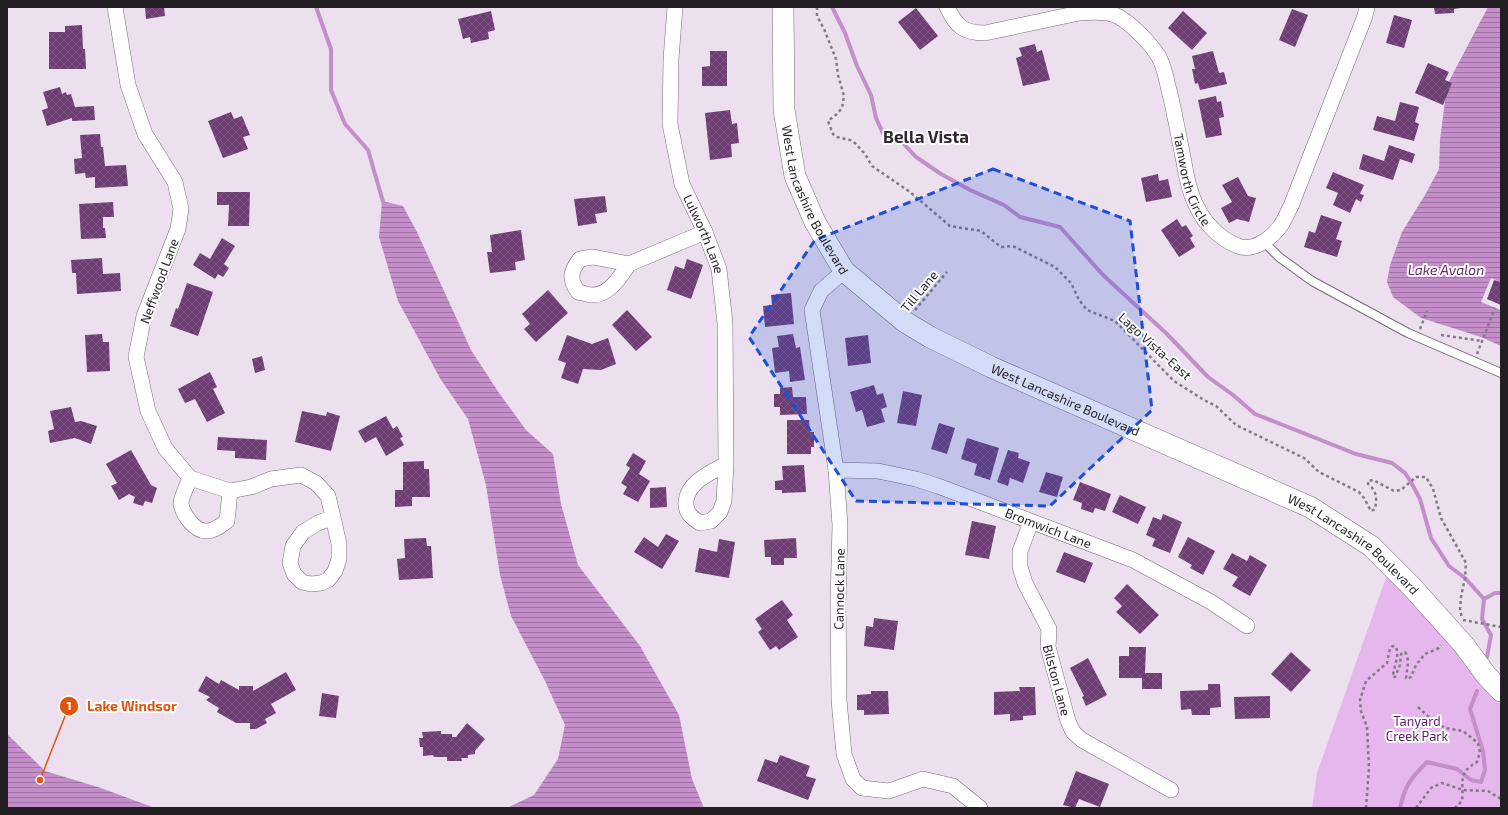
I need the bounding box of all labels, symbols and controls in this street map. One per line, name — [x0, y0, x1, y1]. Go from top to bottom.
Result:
street label: West Lancashire Boulevard — [779, 124, 852, 277]
district label: Bella Vista — [883, 126, 969, 146]
street label: Tamworth Circle — [1170, 132, 1214, 229]
street label: Lulworth Lane — [680, 192, 727, 274]
street label: Neffwood Lane — [136, 236, 182, 326]
water label: Lake Avalon — [1408, 261, 1484, 278]
street label: Till Lane — [897, 267, 941, 315]
street label: Lago Vista-East — [1115, 309, 1195, 383]
street label: West Lancashire Boulevard — [989, 360, 1142, 439]
street label: West Lancashire Boulevard — [1285, 490, 1423, 598]
street label: Bromwich Lane — [1003, 504, 1094, 552]
street label: Cannock Lane — [830, 548, 848, 630]
street label: Bilston Lane — [1040, 643, 1074, 717]
callout: Lake Windsor — [59, 693, 185, 719]
text: Lake Windsor — [87, 697, 177, 714]
text: 1 — [66, 698, 72, 712]
park label: Tanyard Creek Park — [1386, 713, 1449, 744]

